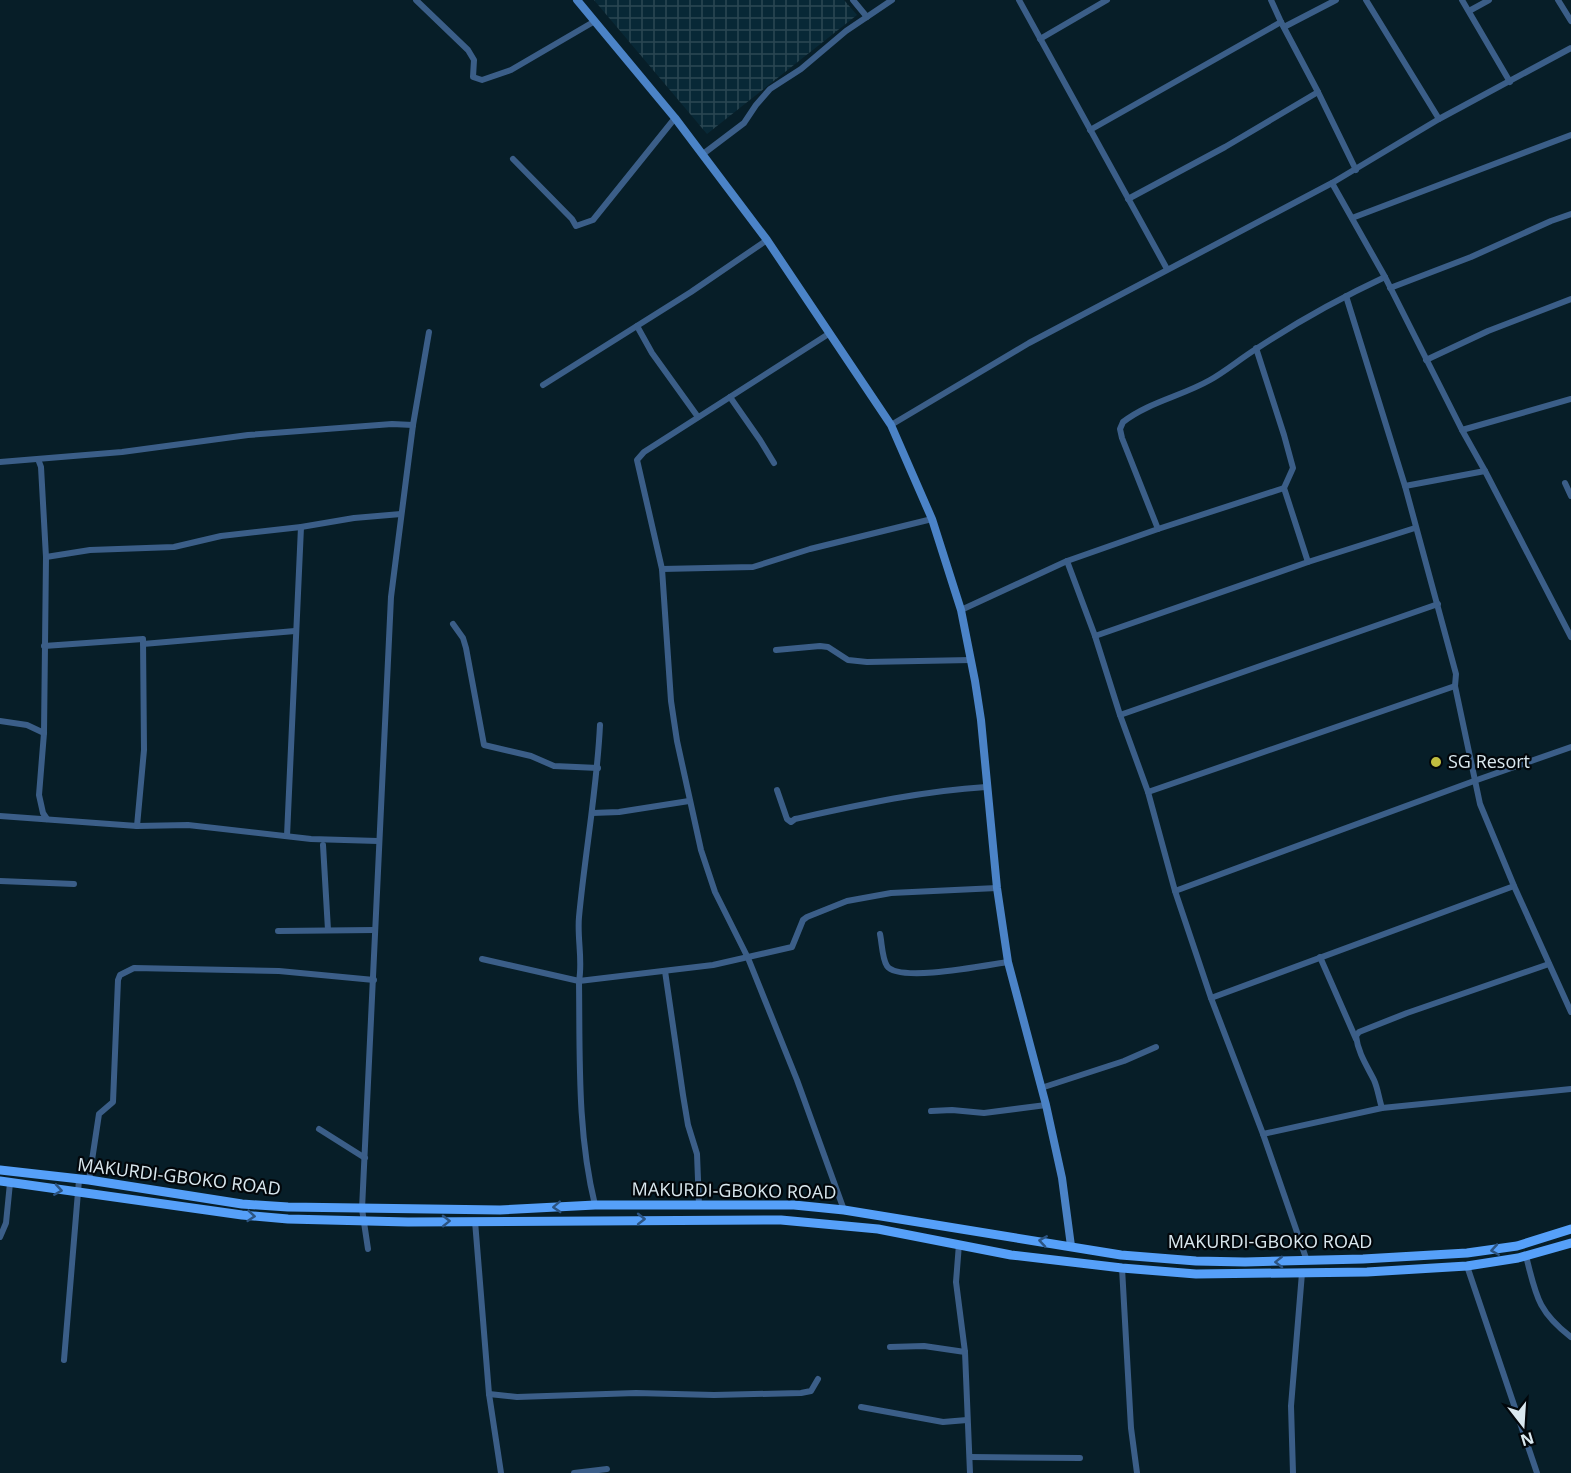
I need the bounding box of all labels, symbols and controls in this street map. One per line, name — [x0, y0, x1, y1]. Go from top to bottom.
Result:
place label: SG Resort — [1448, 749, 1530, 773]
marker: SG Resort — [1429, 755, 1443, 769]
street label: MAKURDI-GBOKO ROAD — [76, 1152, 282, 1200]
street label: MAKURDI-GBOKO ROAD — [631, 1176, 837, 1204]
one-way arrow — [53, 1184, 62, 1196]
one-way arrow — [553, 1200, 562, 1213]
one-way arrow — [247, 1209, 256, 1222]
one-way arrow — [636, 1213, 645, 1225]
one-way arrow — [441, 1215, 450, 1228]
street label: MAKURDI-GBOKO ROAD — [1168, 1229, 1372, 1253]
one-way arrow — [1039, 1236, 1048, 1248]
one-way arrow — [1490, 1243, 1500, 1256]
one-way arrow — [1274, 1255, 1283, 1268]
north arrow — [1493, 1395, 1553, 1455]
text: N — [1518, 1427, 1537, 1452]

